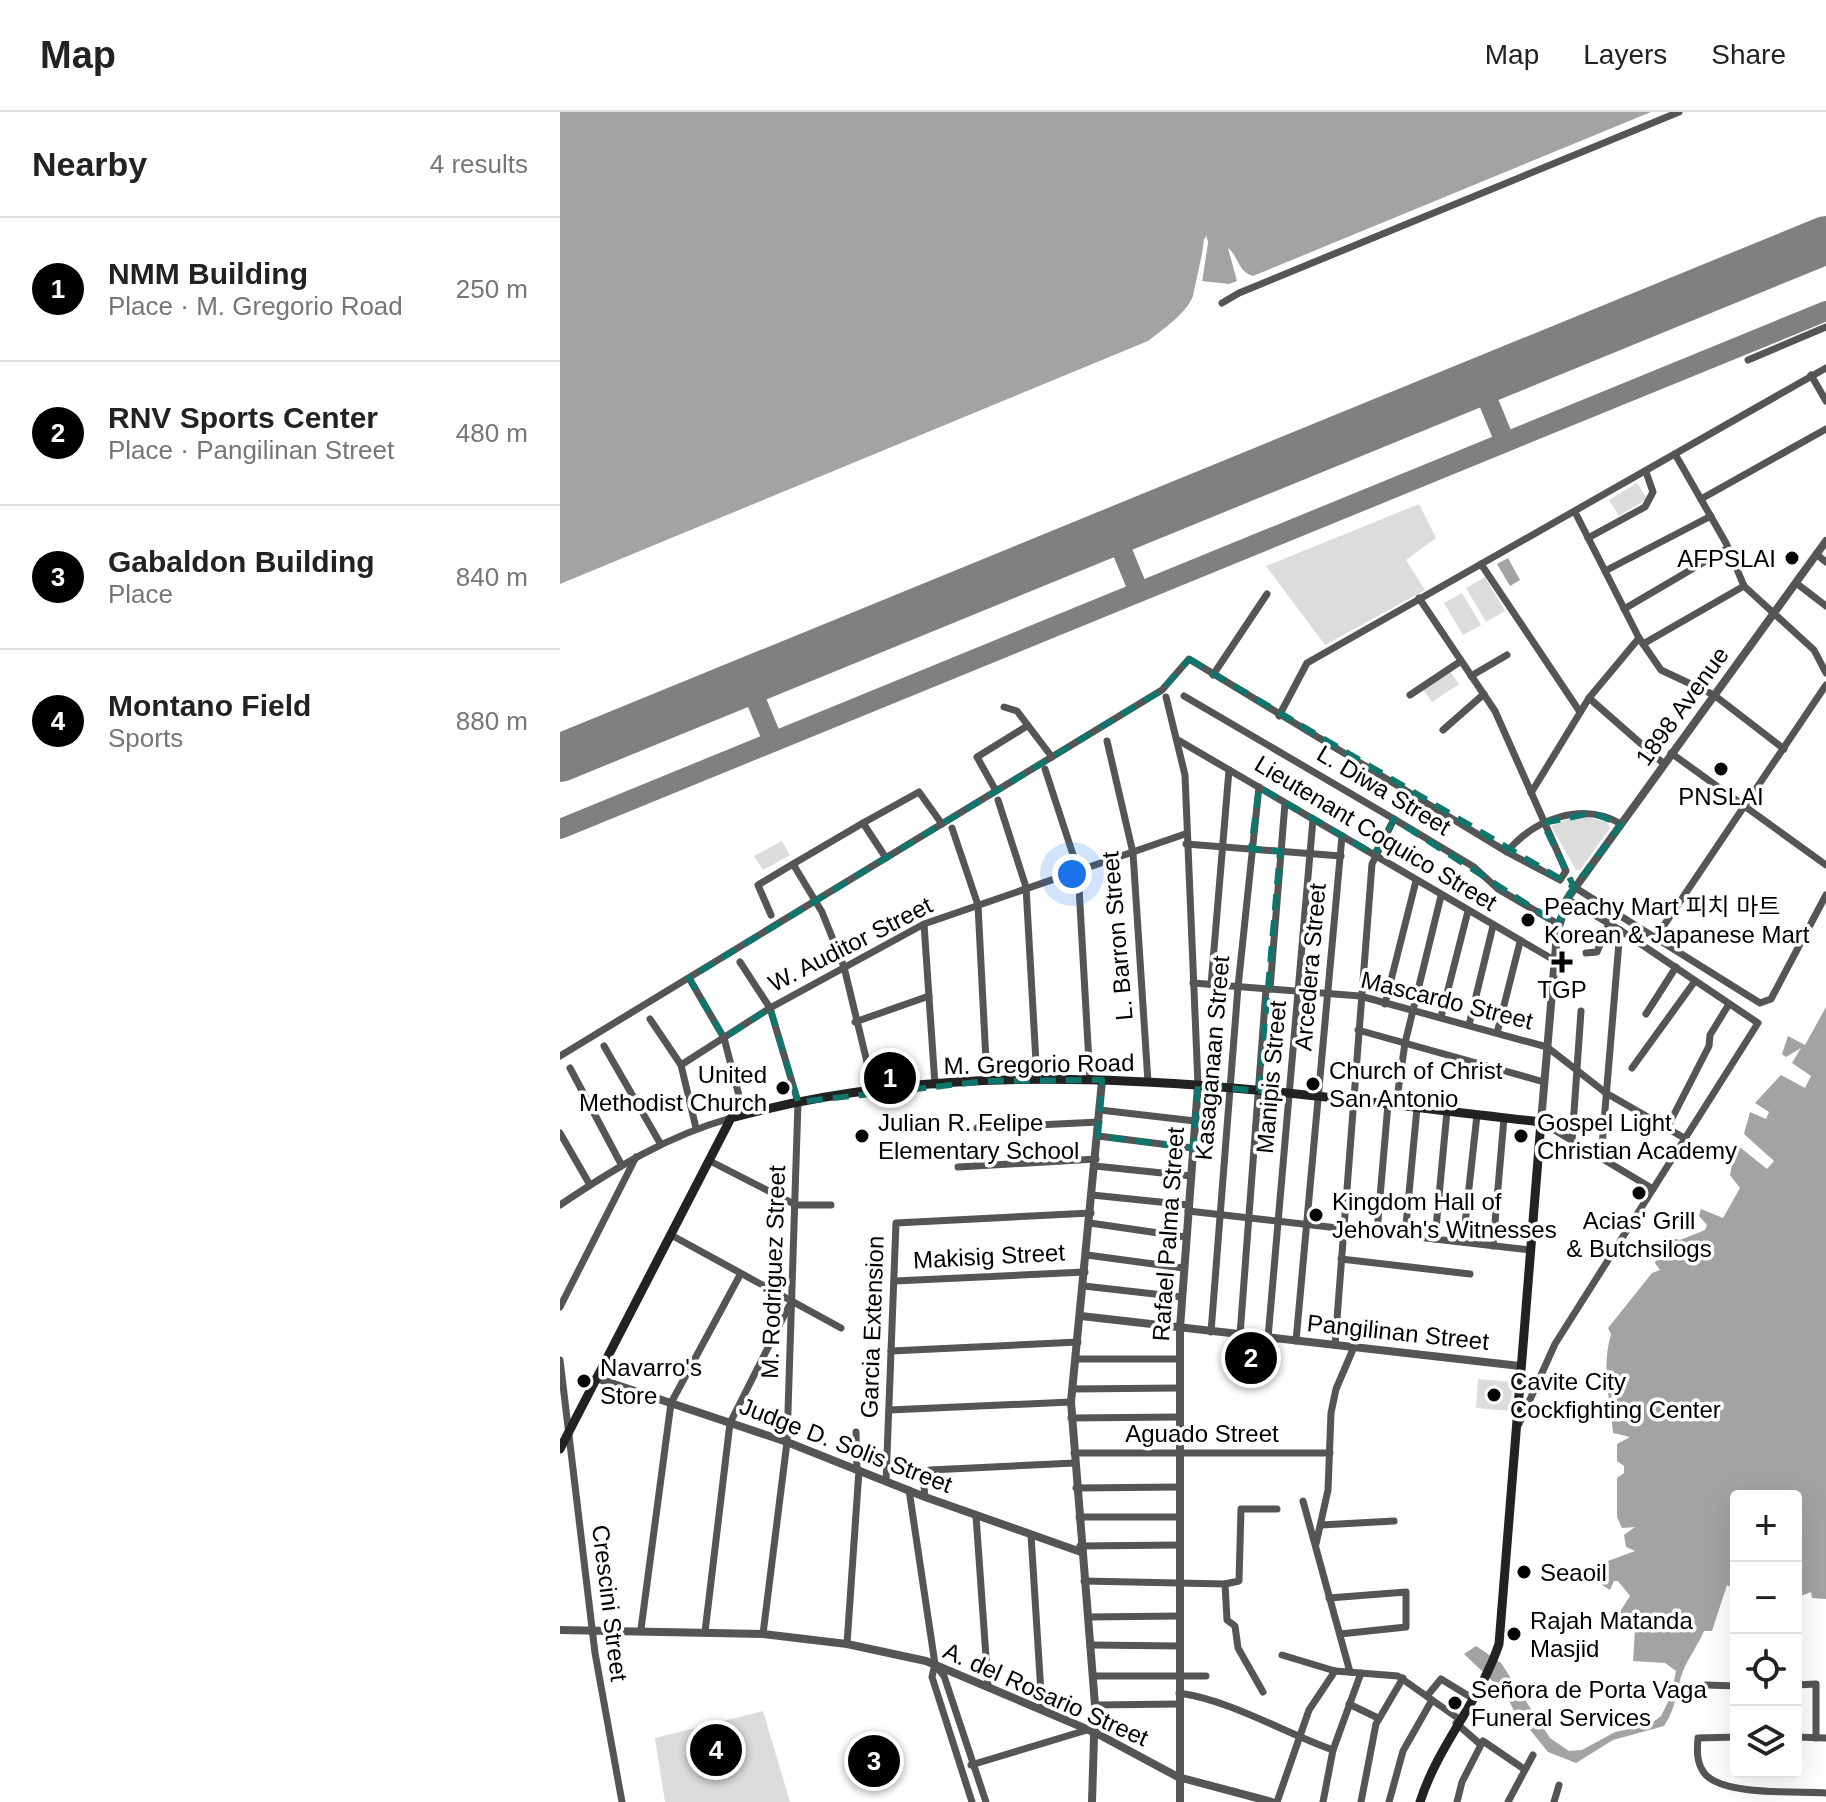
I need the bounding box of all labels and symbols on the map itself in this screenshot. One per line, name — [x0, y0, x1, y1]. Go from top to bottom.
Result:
place label: AFPSLAI — [1677, 545, 1776, 572]
marker: AFPSLAI — [1783, 549, 1801, 567]
street label: 1898 Avenue — [1630, 642, 1734, 770]
street label: L. Diwa Street — [1312, 740, 1456, 841]
street label: Lieutenant Coquico Street — [1250, 750, 1502, 916]
marker: PNSLAI — [1712, 760, 1730, 778]
place label: PNSLAI — [1678, 783, 1764, 810]
street label: L. Barron Street — [1096, 850, 1138, 1022]
your location — [1052, 854, 1092, 894]
street label: Arcedera Street — [1289, 882, 1331, 1052]
street label: W. Auditor Street — [764, 891, 937, 997]
place label: Peachy Mart 피치 마트 Korean & Japanese Mart — [1544, 893, 1810, 948]
marker: Peachy Mart 피치 마트 Korean & Japanese Mart — [1519, 911, 1537, 929]
marker: TGP — [1553, 953, 1571, 971]
street label: Kasaganaan Street — [1190, 954, 1234, 1162]
street label: Mascardo Street — [1358, 966, 1536, 1034]
place label: TGP — [1537, 976, 1587, 1003]
street label: Manipis Street — [1251, 999, 1291, 1155]
pin: 1 — [864, 1048, 916, 1108]
street label: M. Gregorio Road — [943, 1049, 1135, 1079]
place label: Church of Christ San Antonio — [1329, 1057, 1503, 1112]
place label: United Methodist Church — [579, 1061, 767, 1116]
marker: Church of Christ San Antonio — [1304, 1075, 1322, 1093]
marker: United Methodist Church — [774, 1079, 792, 1097]
place label: Julian R. Felipe Elementary School — [878, 1109, 1079, 1164]
place label: Gospel Light Christian Academy — [1537, 1109, 1737, 1164]
street label: Rafael Palma Street — [1147, 1126, 1189, 1342]
marker: Julian R. Felipe Elementary School — [853, 1127, 871, 1145]
marker: Gospel Light Christian Academy — [1512, 1127, 1530, 1145]
street label: M. Rodriguez Street — [756, 1165, 790, 1379]
marker: Acias' Grill & Butchsilogs — [1630, 1184, 1648, 1202]
place label: Kingdom Hall of Jehovah's Witnesses — [1332, 1188, 1557, 1243]
marker: Kingdom Hall of Jehovah's Witnesses — [1307, 1206, 1325, 1224]
place label: Acias' Grill & Butchsilogs — [1566, 1207, 1712, 1262]
street label: Garcia Extension — [855, 1235, 889, 1419]
street label: Makisig Street — [912, 1239, 1066, 1273]
street label: Pangilinan Street — [1306, 1309, 1491, 1355]
pin: 2 — [1225, 1328, 1277, 1388]
place label: Navarro's Store — [600, 1354, 702, 1409]
place label: Cavite City Cockfighting Center — [1510, 1368, 1721, 1423]
marker: Navarro's Store — [575, 1372, 593, 1390]
marker: Cavite City Cockfighting Center — [1485, 1386, 1503, 1404]
street label: Judge D. Solis Street — [736, 1392, 956, 1498]
street label: Aguado Street — [1125, 1420, 1279, 1447]
street label: Crescini Street — [587, 1523, 633, 1683]
place label: Seaoil — [1540, 1559, 1607, 1586]
marker: Seaoil — [1515, 1563, 1533, 1581]
place label: Rajah Matanda Masjid — [1530, 1607, 1693, 1662]
marker: Rajah Matanda Masjid — [1505, 1625, 1523, 1643]
street label: A. del Rosario Street — [939, 1637, 1153, 1752]
place label: Señora de Porta Vaga Funeral Services — [1471, 1676, 1707, 1731]
marker: Señora de Porta Vaga Funeral Services — [1446, 1694, 1464, 1712]
pin: 4 — [690, 1720, 742, 1780]
pin: 3 — [848, 1731, 900, 1791]

